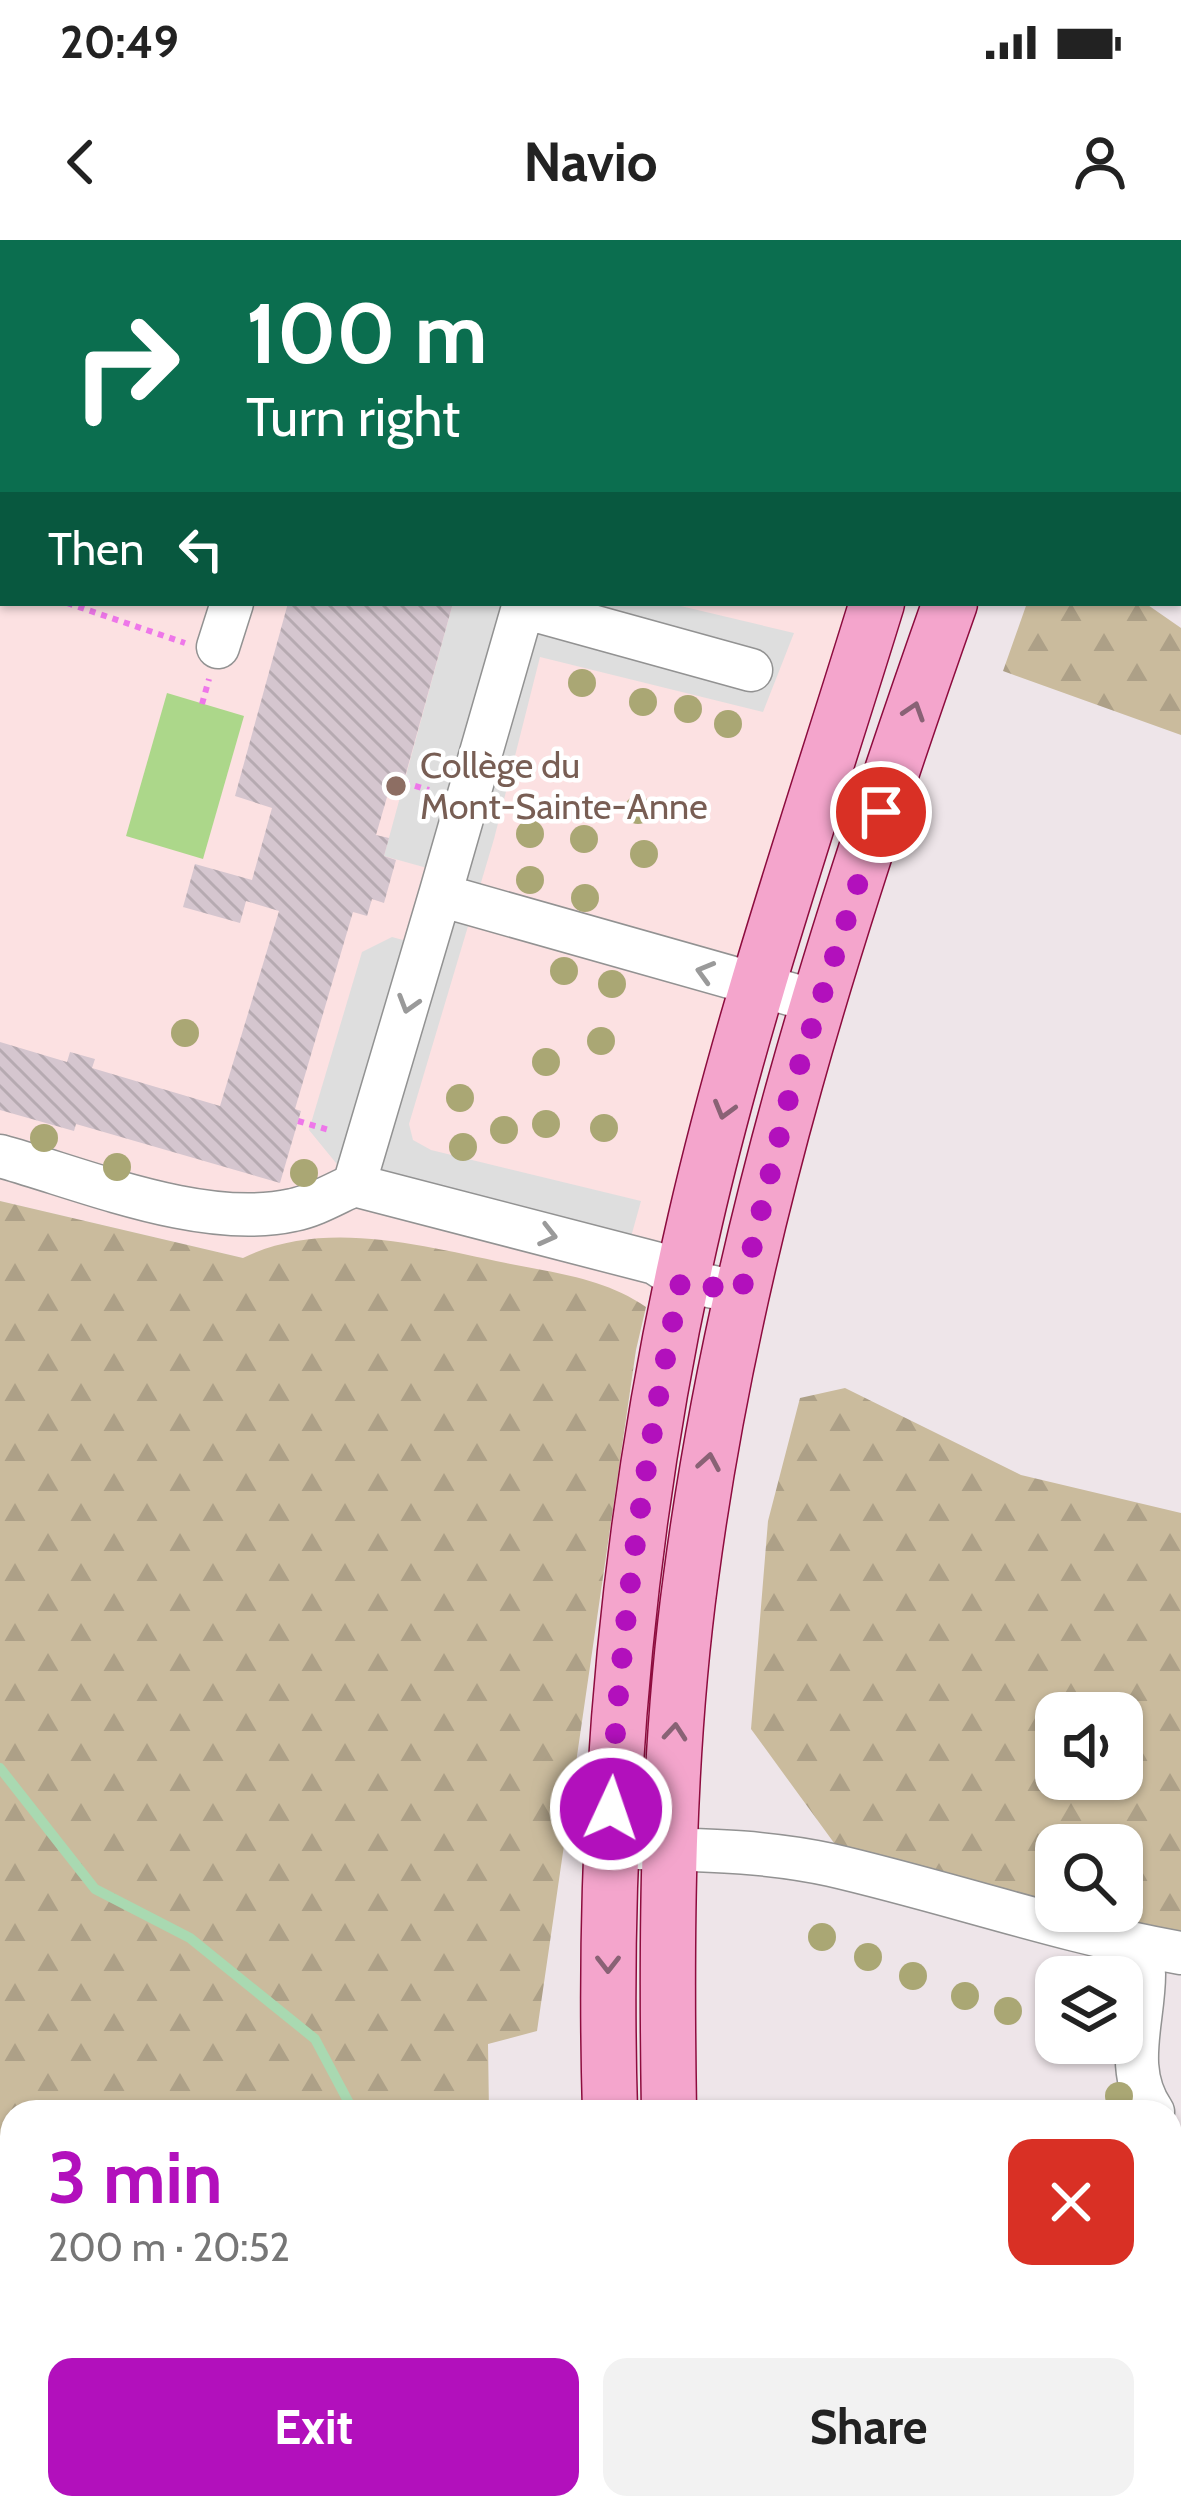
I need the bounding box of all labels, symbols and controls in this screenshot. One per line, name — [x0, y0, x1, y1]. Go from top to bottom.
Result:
text: 20:49 — [60, 15, 179, 69]
icon: back — [48, 129, 114, 195]
text: Navio — [523, 129, 658, 195]
icon: person — [1067, 129, 1133, 195]
text: 100 m — [246, 282, 488, 384]
icon: right — [48, 288, 204, 444]
text: Turn right — [246, 384, 460, 450]
icon: left — [168, 516, 234, 582]
text: Then — [48, 522, 144, 576]
one-way arrow — [899, 701, 924, 722]
place label: Collège du Mont-Sainte-Anne — [420, 743, 708, 828]
pin — [830, 761, 932, 863]
marker: Collège du Mont-Sainte-Anne — [383, 773, 409, 799]
icon: arrive — [848, 779, 914, 845]
one-way arrow — [696, 961, 717, 986]
one-way arrow — [397, 993, 422, 1014]
one-way arrow — [713, 1098, 738, 1119]
one-way arrow — [538, 1221, 558, 1246]
one-way arrow — [695, 1452, 720, 1472]
map controls — [1035, 1692, 1143, 2064]
button: sound — [1035, 1692, 1143, 1800]
one-way arrow — [662, 1723, 688, 1742]
position arrow — [548, 1746, 674, 1872]
button: search — [1035, 1824, 1143, 1932]
one-way arrow — [595, 1956, 621, 1974]
button: layers — [1035, 1956, 1143, 2064]
text: 3 min — [48, 2134, 223, 2221]
button: close — [1008, 2139, 1134, 2265]
text: 200 m · 20:52 — [48, 2223, 290, 2271]
button: Exit — [48, 2358, 579, 2496]
button: Share — [603, 2358, 1134, 2496]

